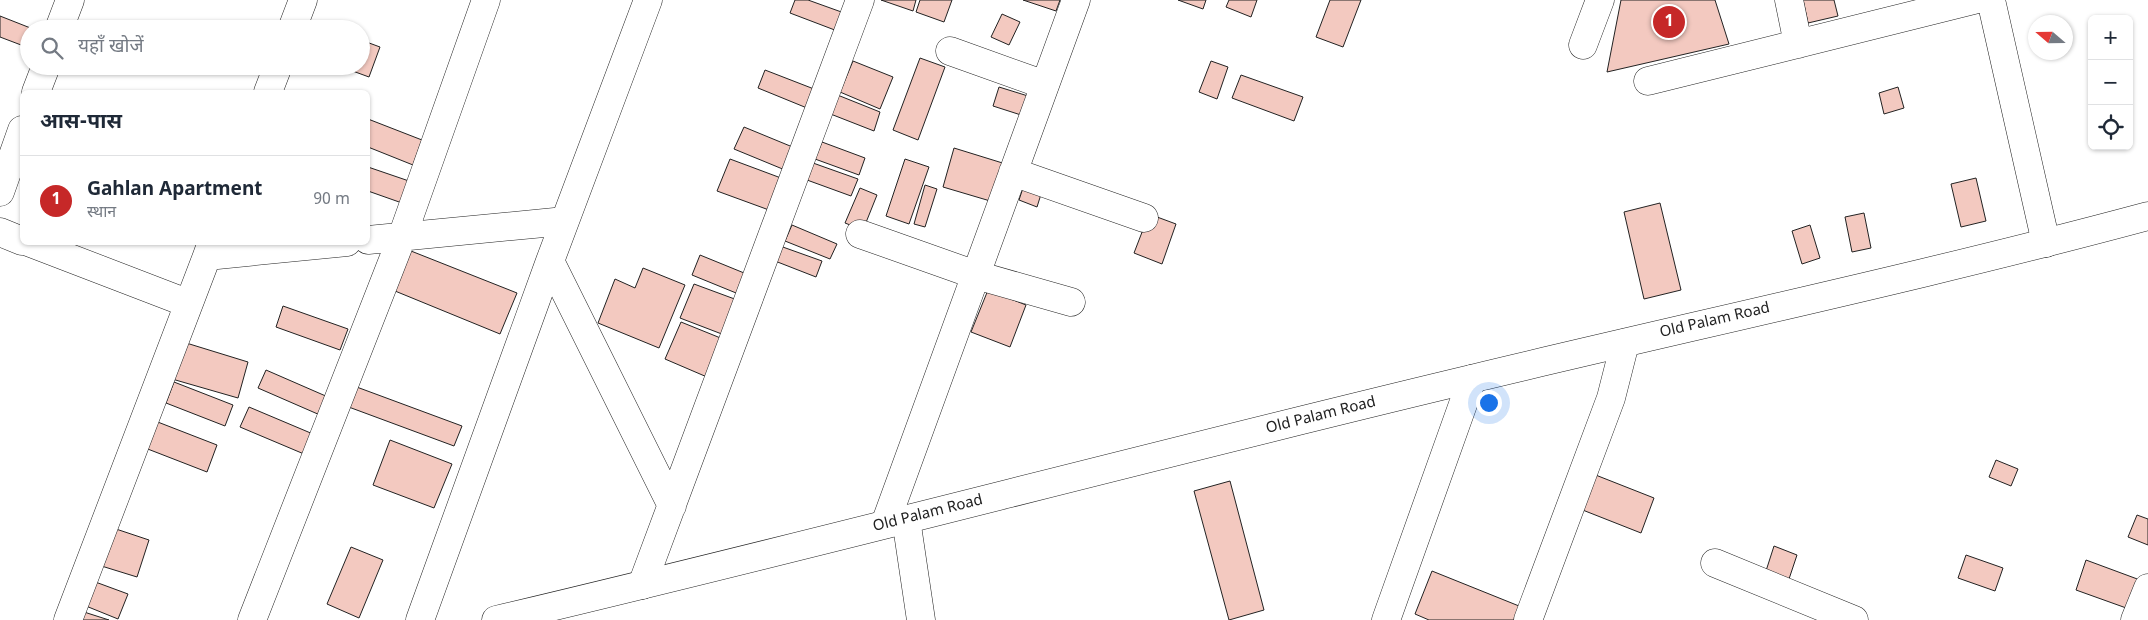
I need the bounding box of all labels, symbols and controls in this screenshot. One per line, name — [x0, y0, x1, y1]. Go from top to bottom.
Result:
pin: 1 — [1653, 3, 1685, 41]
north arrow — [2028, 15, 2073, 60]
map controls — [2088, 15, 2133, 150]
button: + — [2088, 15, 2133, 60]
search box — [20, 20, 370, 75]
icon: search — [38, 34, 66, 62]
text: यहाँ खोजें — [78, 35, 144, 60]
button: − — [2088, 60, 2133, 105]
button: locate — [2088, 105, 2133, 150]
text: आस-पास — [40, 109, 122, 137]
text: Gahlan Apartment — [87, 178, 262, 203]
text: 1 — [51, 190, 61, 211]
text: 90 m — [313, 190, 350, 211]
text: स्थान — [87, 203, 116, 224]
street label: Old Palam Road — [1658, 299, 1772, 343]
your location — [1476, 390, 1502, 416]
street label: Old Palam Road — [1264, 393, 1378, 439]
street label: Old Palam Road — [871, 491, 985, 537]

